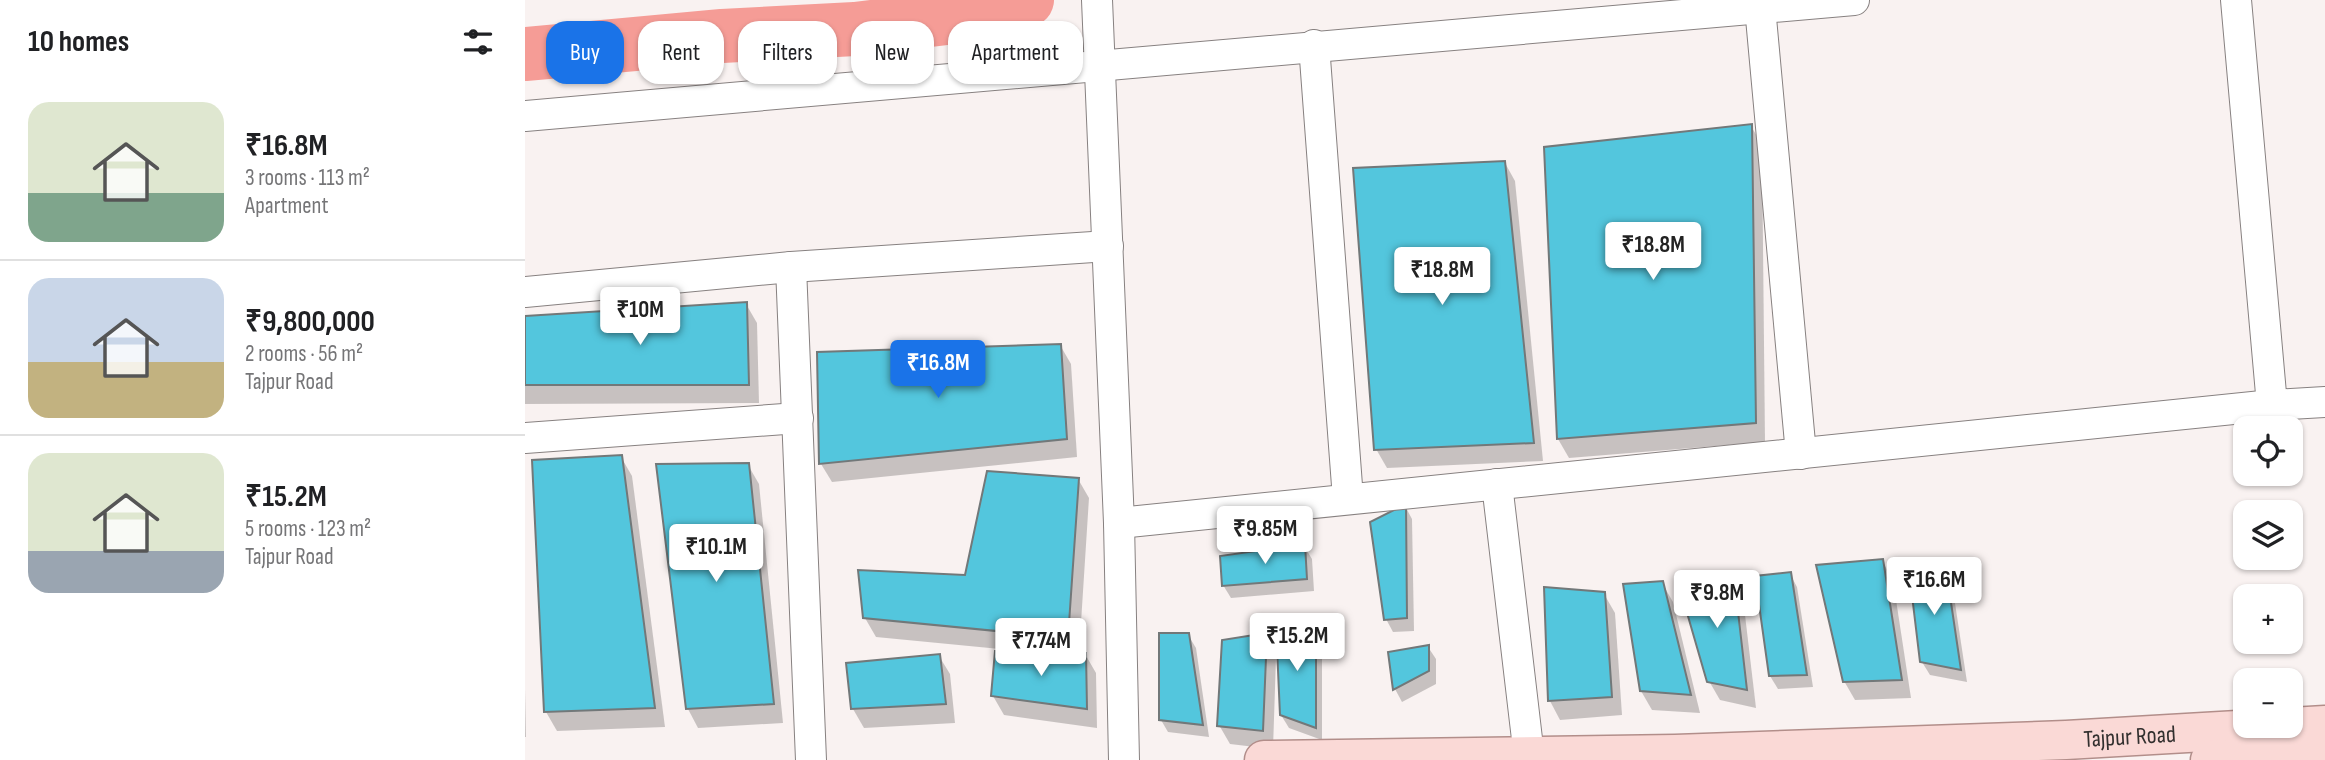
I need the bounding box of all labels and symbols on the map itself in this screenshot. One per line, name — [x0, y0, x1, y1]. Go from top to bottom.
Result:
pin: ₹18.8M — [1596, 222, 1710, 282]
pin: ₹18.8M — [1385, 247, 1499, 307]
pin: ₹10M — [599, 288, 681, 347]
pin: ₹16.8M — [881, 340, 995, 400]
pin: ₹9.85M — [1208, 506, 1322, 566]
pin: ₹10.1M — [659, 524, 773, 584]
pin: ₹16.6M — [1877, 558, 1991, 617]
pin: ₹9.8M — [1668, 570, 1766, 630]
pin: ₹15.2M — [1240, 614, 1354, 673]
pin: ₹7.74M — [984, 618, 1098, 678]
street label: Tajpur Road — [2083, 720, 2177, 754]

